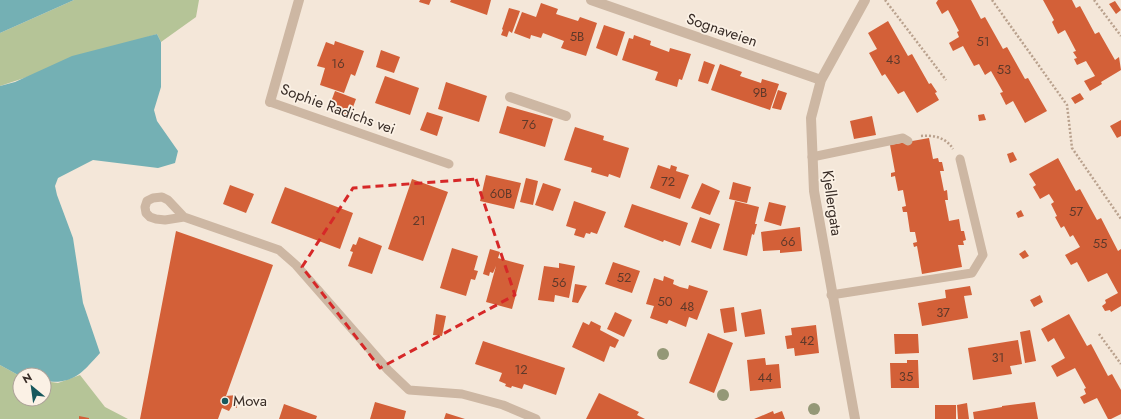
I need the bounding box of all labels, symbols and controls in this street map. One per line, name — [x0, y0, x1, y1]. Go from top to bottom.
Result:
street label: Sognaveien — [684, 8, 760, 52]
house number: 5B — [570, 27, 584, 46]
house number: 51 — [976, 32, 990, 51]
house number: 43 — [886, 50, 900, 69]
house number: 16 — [331, 54, 345, 73]
house number: 53 — [997, 60, 1011, 79]
street label: Sophie Radichs vei — [278, 78, 398, 140]
house number: 9B — [753, 83, 767, 102]
house number: 76 — [522, 115, 536, 134]
street label: Kjellergata — [817, 169, 847, 237]
house number: 72 — [661, 172, 675, 191]
house number: 60B — [490, 184, 512, 203]
house number: 57 — [1069, 202, 1083, 221]
house number: 21 — [412, 211, 426, 230]
house number: 66 — [781, 232, 795, 251]
house number: 55 — [1093, 234, 1107, 253]
house number: 52 — [617, 268, 631, 287]
house number: 56 — [552, 273, 566, 292]
house number: 50 — [657, 292, 673, 311]
house number: 48 — [680, 297, 694, 316]
house number: 37 — [936, 303, 950, 322]
house number: 42 — [800, 331, 814, 350]
house number: 31 — [992, 348, 1004, 367]
house number: 12 — [514, 360, 528, 379]
north arrow — [12, 367, 52, 407]
house number: 35 — [899, 367, 913, 386]
house number: 44 — [757, 368, 773, 387]
text: N — [19, 369, 35, 387]
place label: Mova — [233, 390, 267, 412]
marker: Mova — [220, 396, 230, 406]

